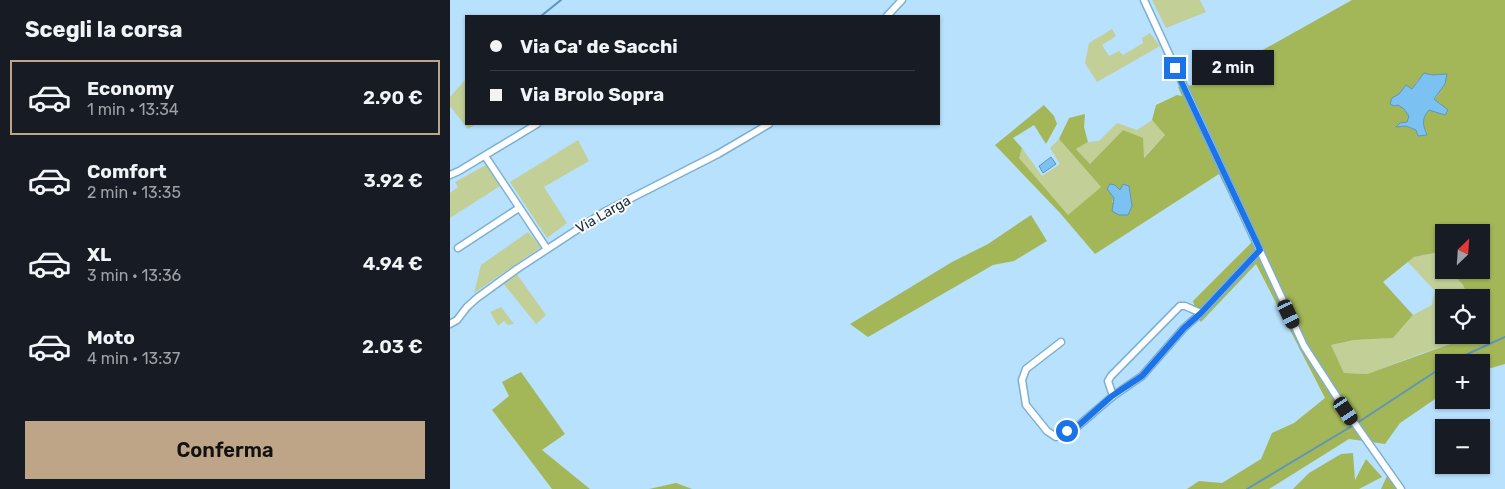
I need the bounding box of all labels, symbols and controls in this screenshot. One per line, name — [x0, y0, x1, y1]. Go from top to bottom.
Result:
text: Scegli la corsa — [25, 16, 182, 43]
text: Via Ca' de Sacchi — [520, 35, 678, 58]
callout: 2 min — [1192, 50, 1275, 86]
route end — [1164, 57, 1186, 79]
text: 2 min — [1212, 58, 1254, 77]
icon: car — [27, 75, 72, 120]
text: Economy — [87, 77, 174, 100]
text: Via Brolo Sopra — [520, 83, 664, 106]
text: 2.90 € — [363, 86, 423, 109]
text: 1 min · 13:34 — [87, 100, 179, 119]
icon: car — [27, 158, 72, 203]
text: Comfort — [87, 160, 167, 183]
text: 3.92 € — [363, 169, 423, 192]
text: 2 min · 13:35 — [87, 183, 181, 202]
street label: Via Larga — [573, 192, 634, 237]
north arrow — [1435, 224, 1490, 279]
map controls — [1435, 224, 1490, 474]
icon: car — [27, 241, 72, 286]
text: XL — [87, 243, 111, 266]
text: 4.94 € — [363, 252, 423, 275]
text: 3 min · 13:36 — [87, 266, 181, 285]
button: locate — [1435, 289, 1490, 344]
car — [1275, 297, 1302, 331]
icon: car — [27, 324, 72, 369]
text: Moto — [87, 326, 135, 349]
text: 2.03 € — [362, 335, 423, 358]
text: 4 min · 13:37 — [87, 349, 180, 368]
button: + — [1435, 354, 1490, 409]
car — [1331, 394, 1360, 428]
button: − — [1435, 419, 1490, 474]
route start — [1056, 420, 1078, 442]
button: Conferma — [25, 421, 425, 479]

